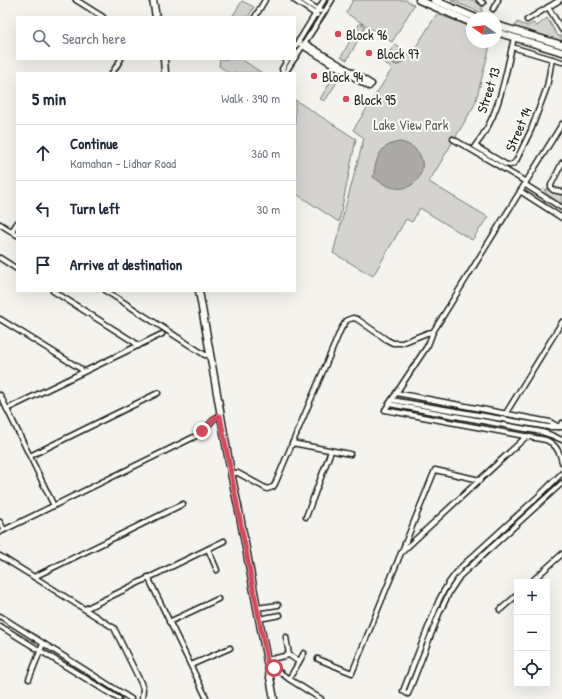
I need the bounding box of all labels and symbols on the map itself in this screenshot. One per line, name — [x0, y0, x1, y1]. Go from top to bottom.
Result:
north arrow — [466, 12, 502, 48]
place label: Block 96 — [346, 25, 388, 44]
marker: Block 96 — [333, 29, 343, 39]
place label: Block 97 — [377, 44, 420, 63]
marker: Block 97 — [364, 48, 374, 58]
street label: Street 13 — [472, 65, 504, 115]
place label: Block 94 — [322, 67, 363, 86]
marker: Block 94 — [309, 71, 319, 81]
place label: Block 95 — [354, 90, 396, 109]
marker: Block 95 — [341, 94, 351, 104]
street label: Street 14 — [500, 104, 536, 154]
park label: Lake View Park — [374, 115, 449, 134]
route end — [193, 422, 211, 440]
route start — [265, 659, 283, 677]

